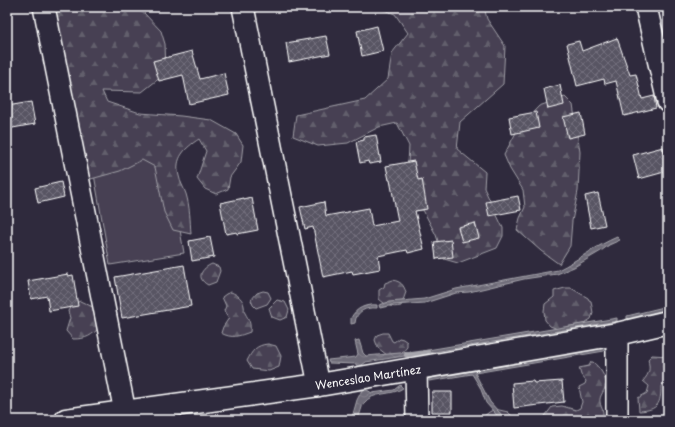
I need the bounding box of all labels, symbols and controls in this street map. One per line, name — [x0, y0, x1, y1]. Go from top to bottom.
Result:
street label: Wenceslao Martínez — [314, 360, 422, 394]

